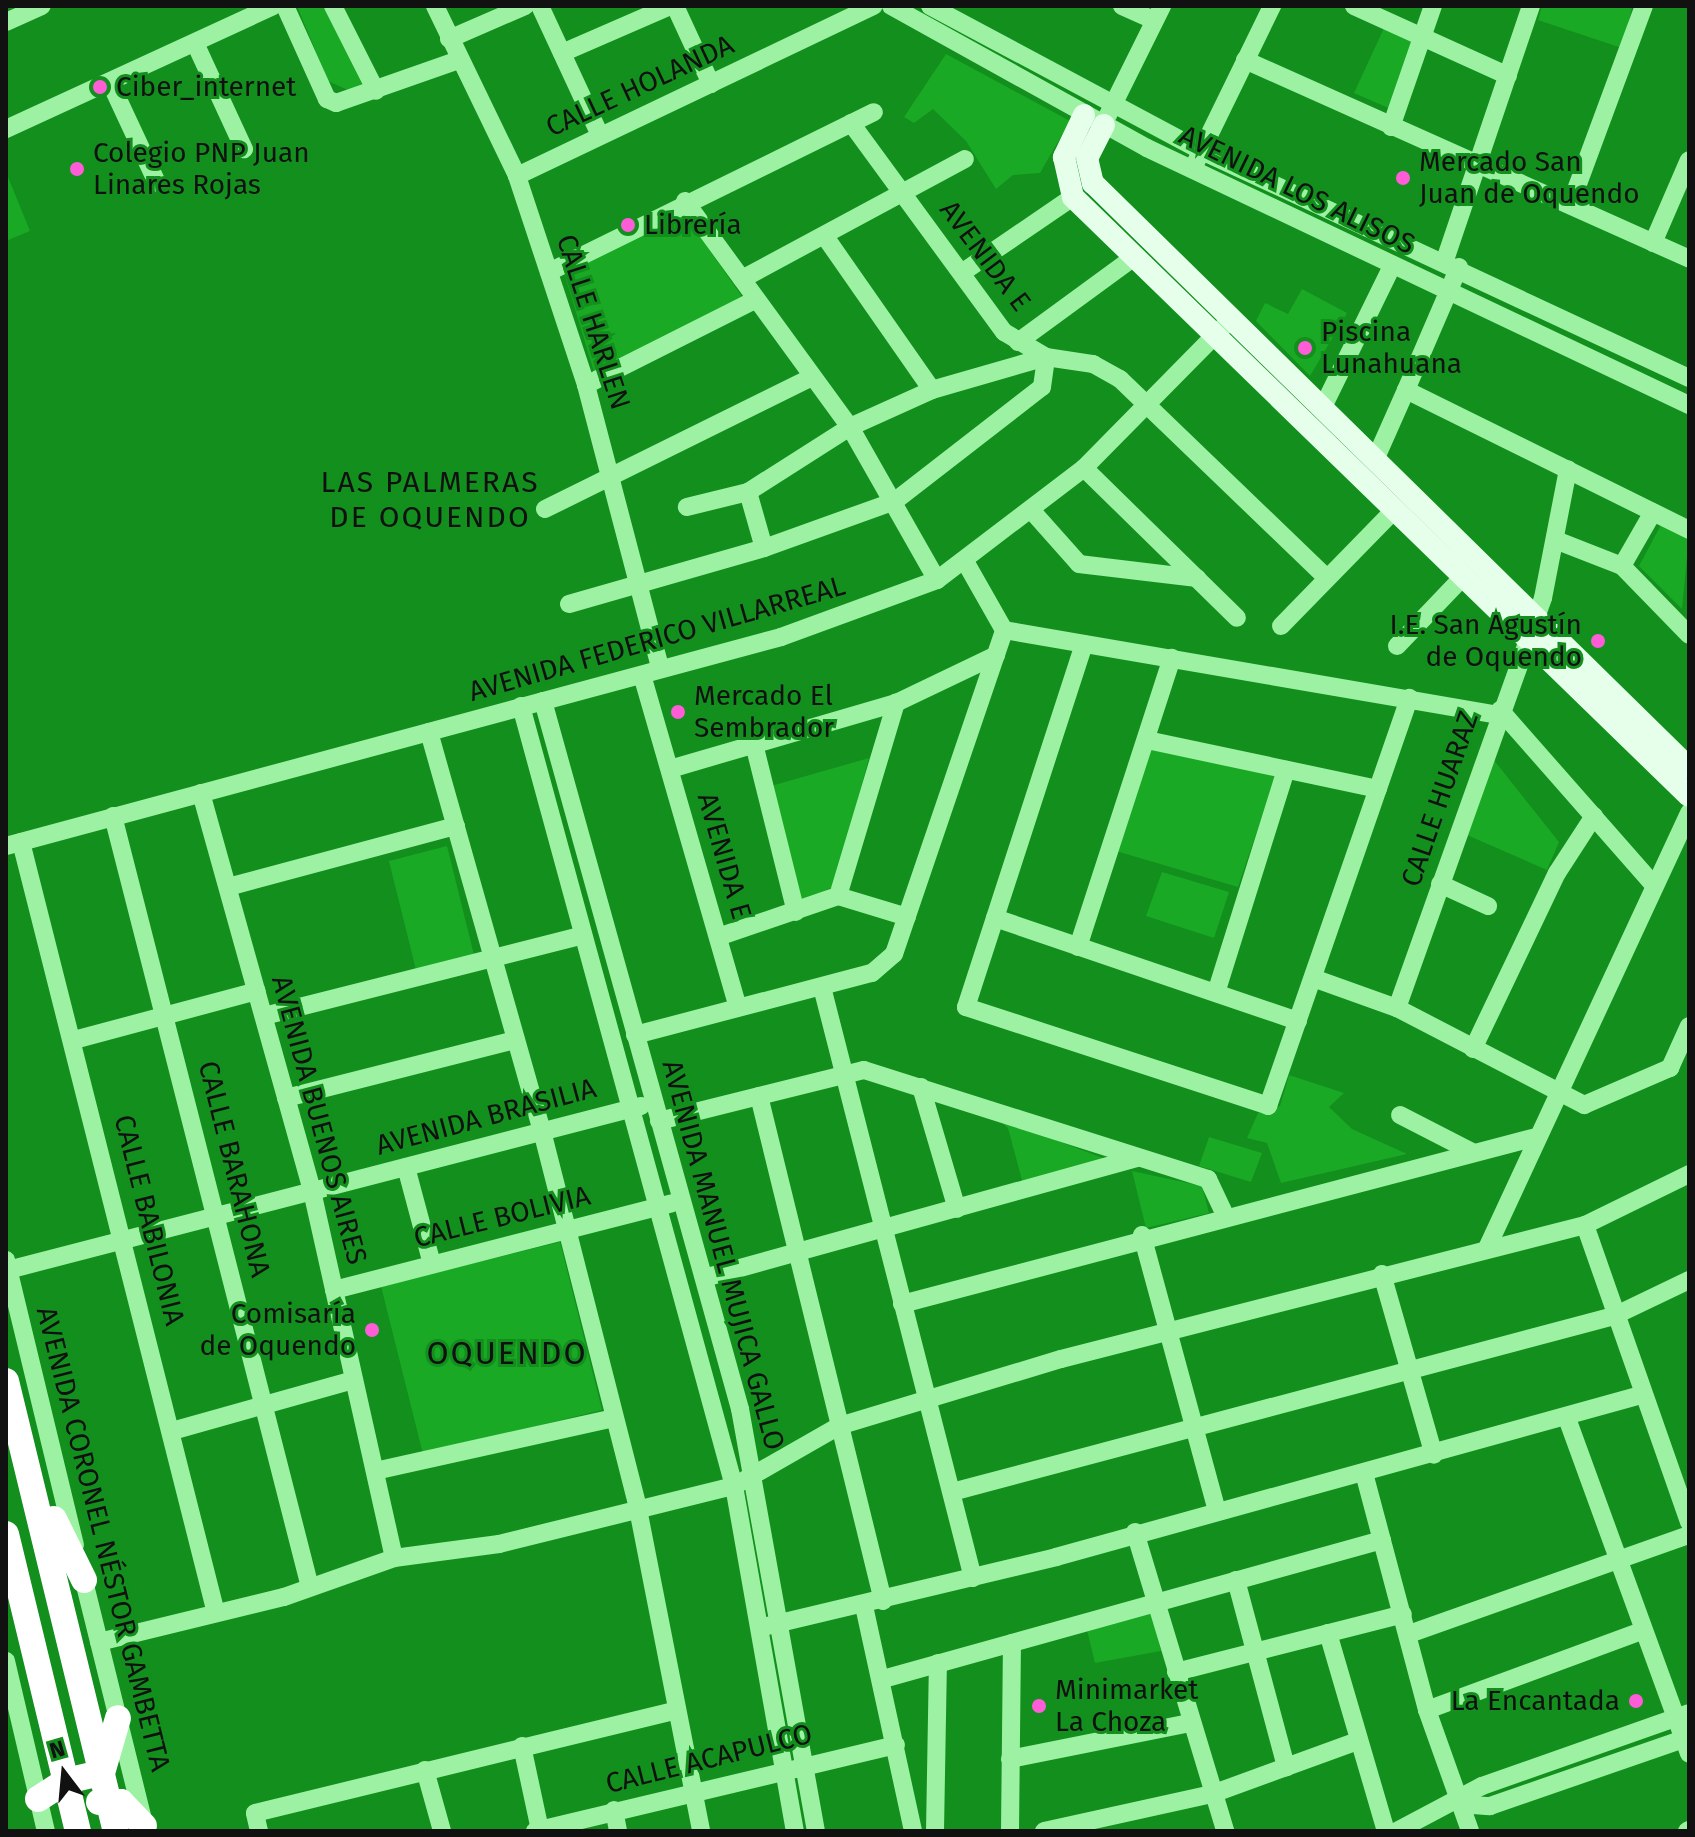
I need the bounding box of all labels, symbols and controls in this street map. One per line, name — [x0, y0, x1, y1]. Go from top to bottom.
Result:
street label: CALLE HOLANDA — [541, 28, 739, 144]
place label: Ciber_internet — [116, 70, 296, 104]
marker: Ciber_internet — [91, 78, 109, 96]
street label: AVENIDA LOS ALISOS — [1174, 118, 1420, 262]
place label: Colegio PNP Juan Linares Rojas — [93, 136, 310, 202]
place label: Mercado San Juan de Oquendo — [1419, 145, 1639, 211]
marker: Colegio PNP Juan Linares Rojas — [68, 160, 86, 178]
marker: Mercado San Juan de Oquendo — [1394, 169, 1412, 187]
street label: AVENIDA E — [933, 194, 1037, 318]
place label: Librería — [644, 208, 742, 242]
marker: Librería — [619, 216, 637, 234]
street label: CALLE HARLEN — [549, 230, 637, 414]
place label: Piscina Lunahuana — [1321, 315, 1462, 381]
marker: Piscina Lunahuana — [1296, 339, 1314, 357]
district label: LAS PALMERAS DE OQUENDO — [321, 464, 539, 534]
street label: AVENIDA FEDERICO VILLARREAL — [465, 569, 849, 709]
place label: I.E. San Agustín de Oquendo — [1389, 608, 1582, 674]
marker: I.E. San Agustín de Oquendo — [1589, 632, 1607, 650]
place label: Mercado El Sembrador — [694, 679, 834, 745]
marker: Mercado El Sembrador — [669, 703, 687, 721]
street label: CALLE HUARAZ — [1394, 707, 1486, 891]
street label: AVENIDA E — [690, 789, 758, 923]
street label: AVENIDA BUENOS AIRES — [264, 972, 374, 1268]
street label: AVENIDA MANUEL MUJICA GALLO — [655, 1056, 791, 1454]
street label: CALLE BARAHONA — [191, 1057, 277, 1281]
street label: AVENIDA BRASILIA — [372, 1071, 600, 1163]
street label: CALLE BABILONIA — [107, 1111, 191, 1329]
street label: CALLE BOLIVIA — [410, 1179, 594, 1255]
place label: Comisaría de Oquendo — [199, 1297, 356, 1363]
street label: AVENIDA CORONEL NÉSTOR GAMBETTA — [29, 1303, 177, 1775]
marker: Comisaría de Oquendo — [363, 1321, 381, 1339]
district label: OQUENDO — [426, 1334, 588, 1372]
place label: Minimarket La Choza — [1055, 1673, 1198, 1739]
place label: La Encantada — [1451, 1684, 1620, 1718]
marker: La Encantada — [1627, 1692, 1645, 1710]
marker: Minimarket La Choza — [1030, 1697, 1048, 1715]
street label: CALLE ACAPULCO — [602, 1717, 816, 1801]
north arrow — [24, 1733, 104, 1813]

